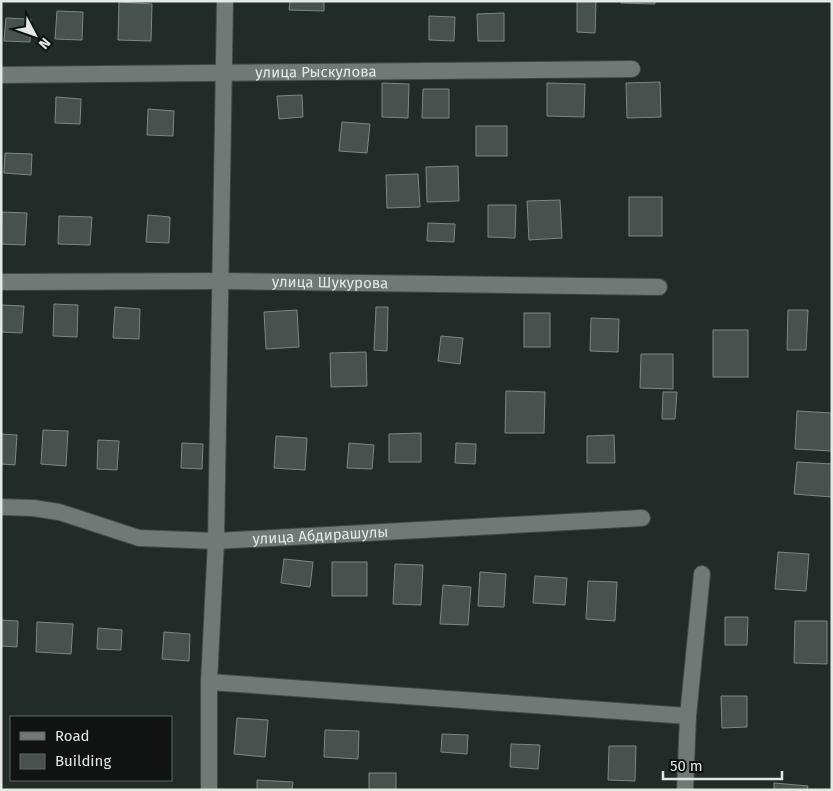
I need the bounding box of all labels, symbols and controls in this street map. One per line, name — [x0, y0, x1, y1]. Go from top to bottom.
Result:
north arrow — [10, 10, 60, 60]
text: N — [35, 34, 54, 52]
street label: улица Рыскулова — [255, 62, 377, 82]
street label: улица Шукурова — [272, 273, 388, 292]
street label: улица Абдирашулы — [252, 523, 389, 548]
legend — [10, 716, 172, 781]
text: Road — [55, 727, 90, 745]
scale bar — [663, 748, 782, 780]
text: Building — [55, 752, 111, 770]
text: 50 m — [670, 757, 703, 775]

